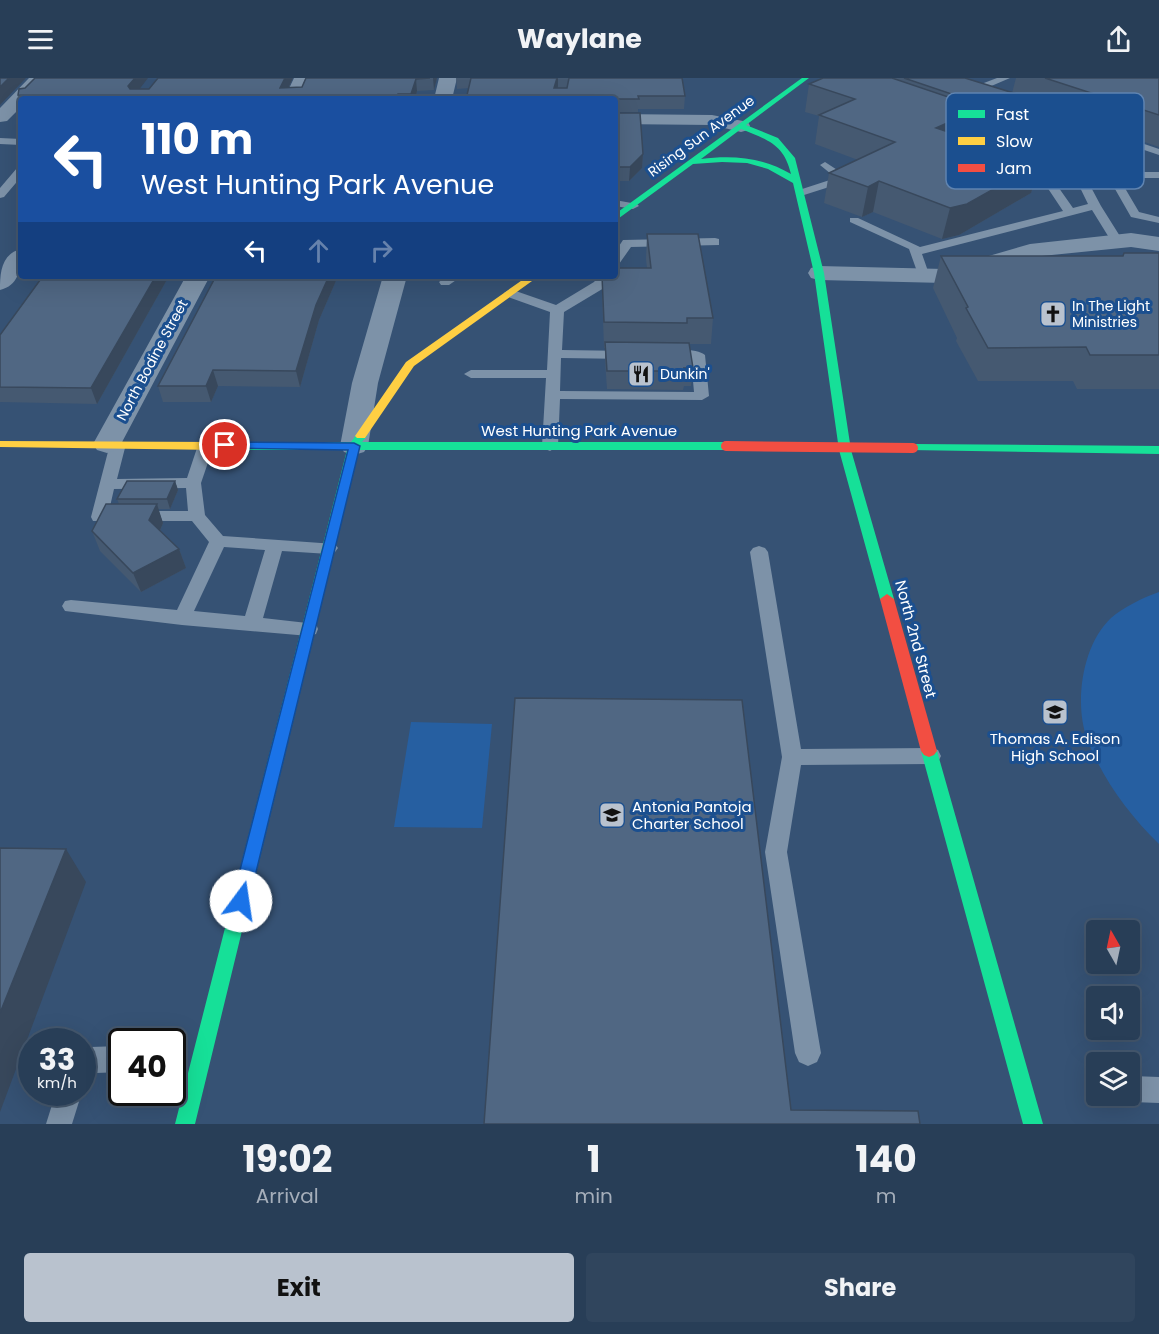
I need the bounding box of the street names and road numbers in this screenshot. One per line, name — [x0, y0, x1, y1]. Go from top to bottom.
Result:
street label: Rising Sun Avenue — [644, 90, 759, 182]
street label: North Bodine Street — [112, 296, 192, 424]
street label: West Hunting Park Avenue — [481, 420, 677, 441]
street label: North 2nd Street — [890, 578, 942, 700]

